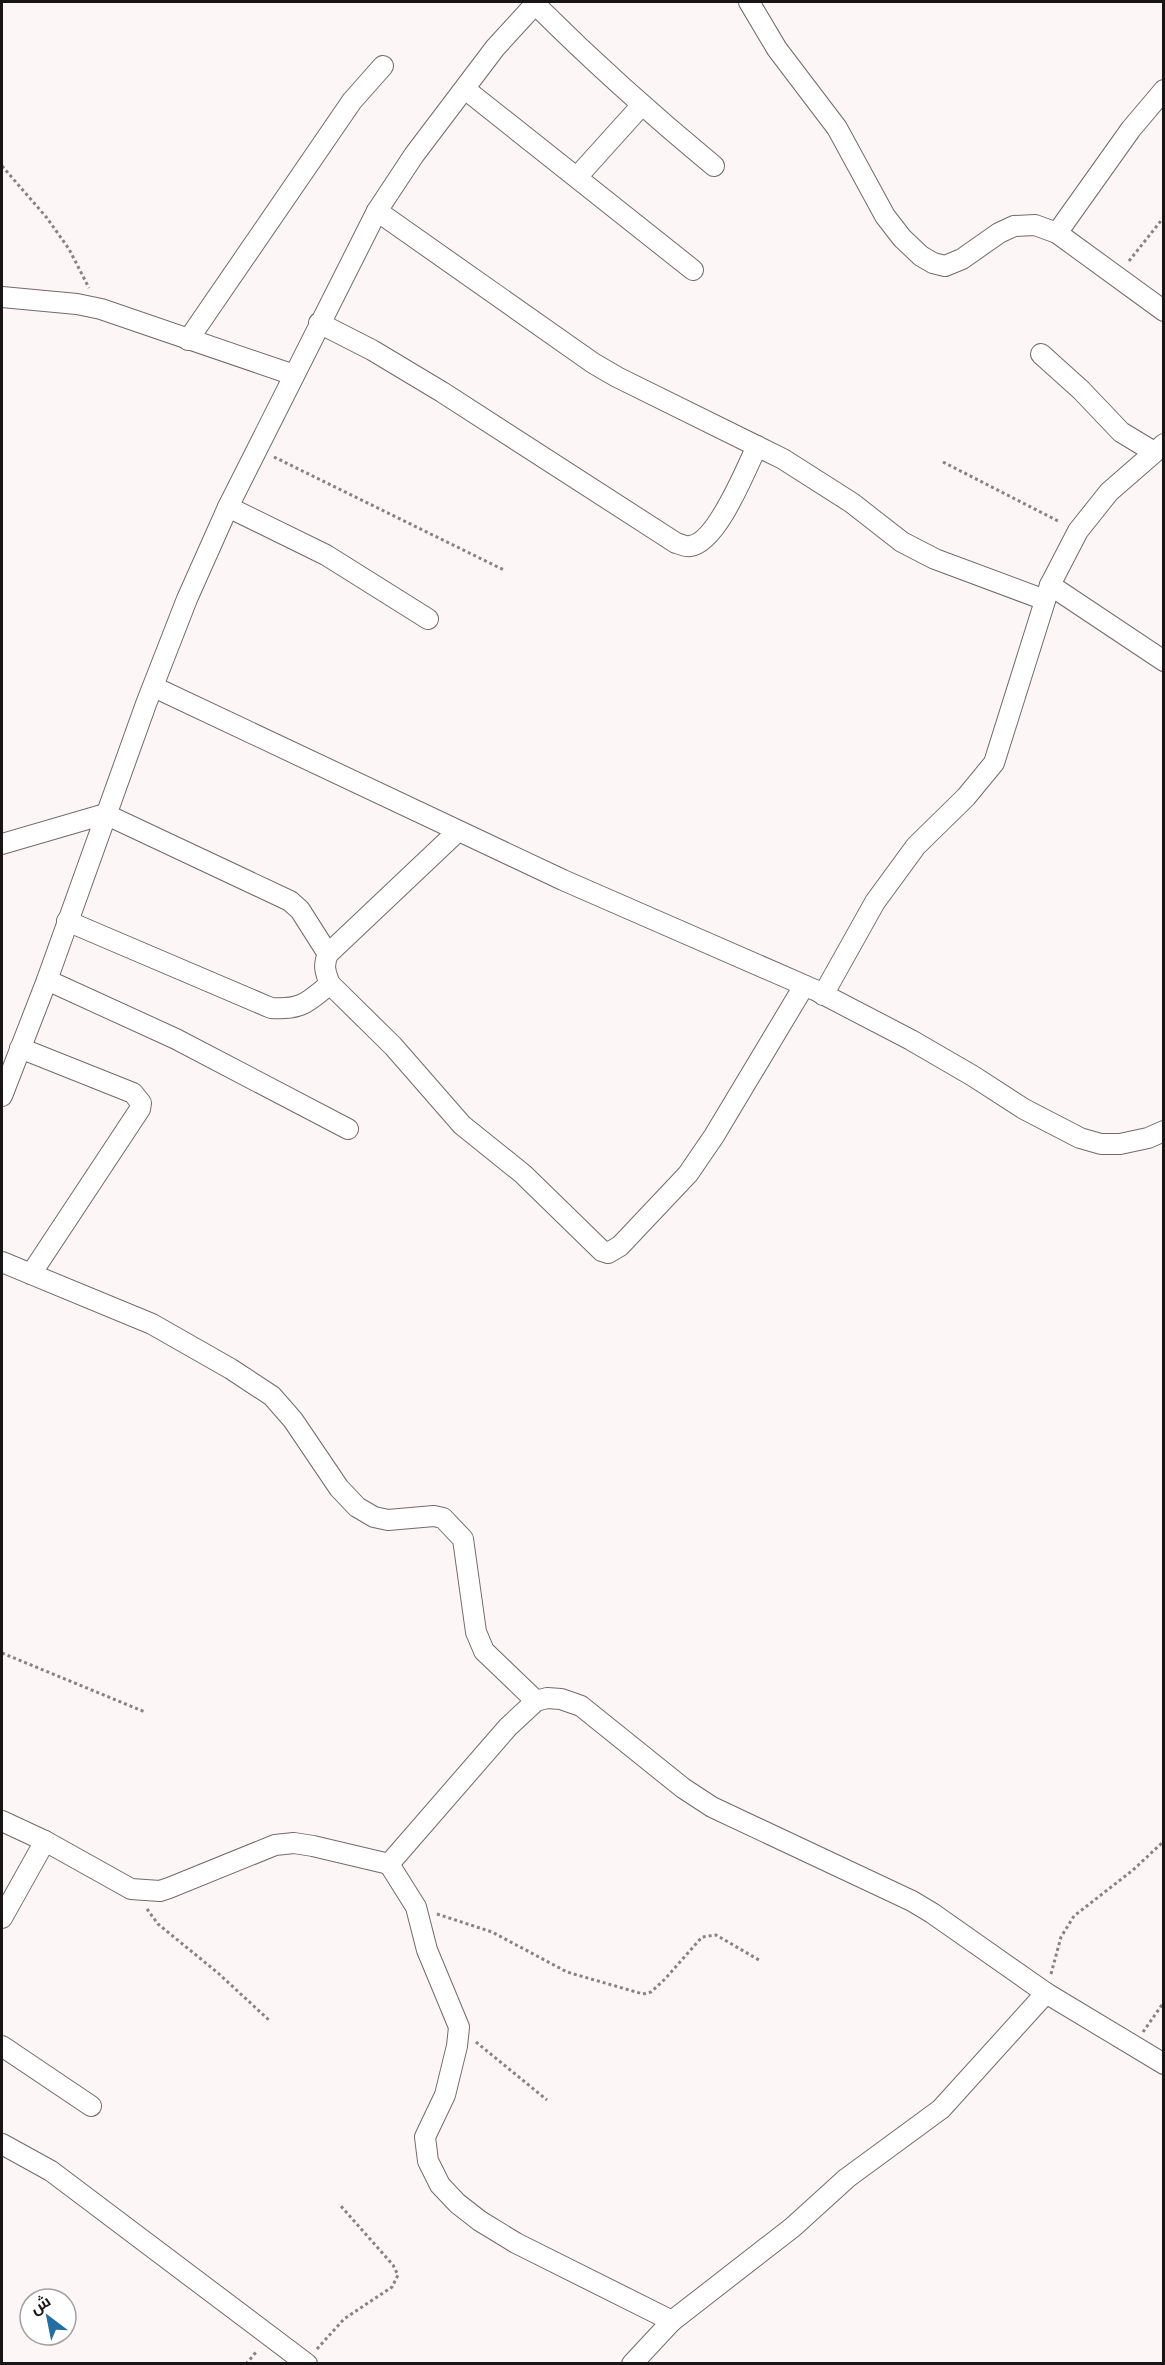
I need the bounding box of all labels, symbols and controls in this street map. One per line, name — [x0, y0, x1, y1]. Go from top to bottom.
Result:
text: ش — [23, 2286, 57, 2322]
north arrow — [18, 2287, 78, 2347]

